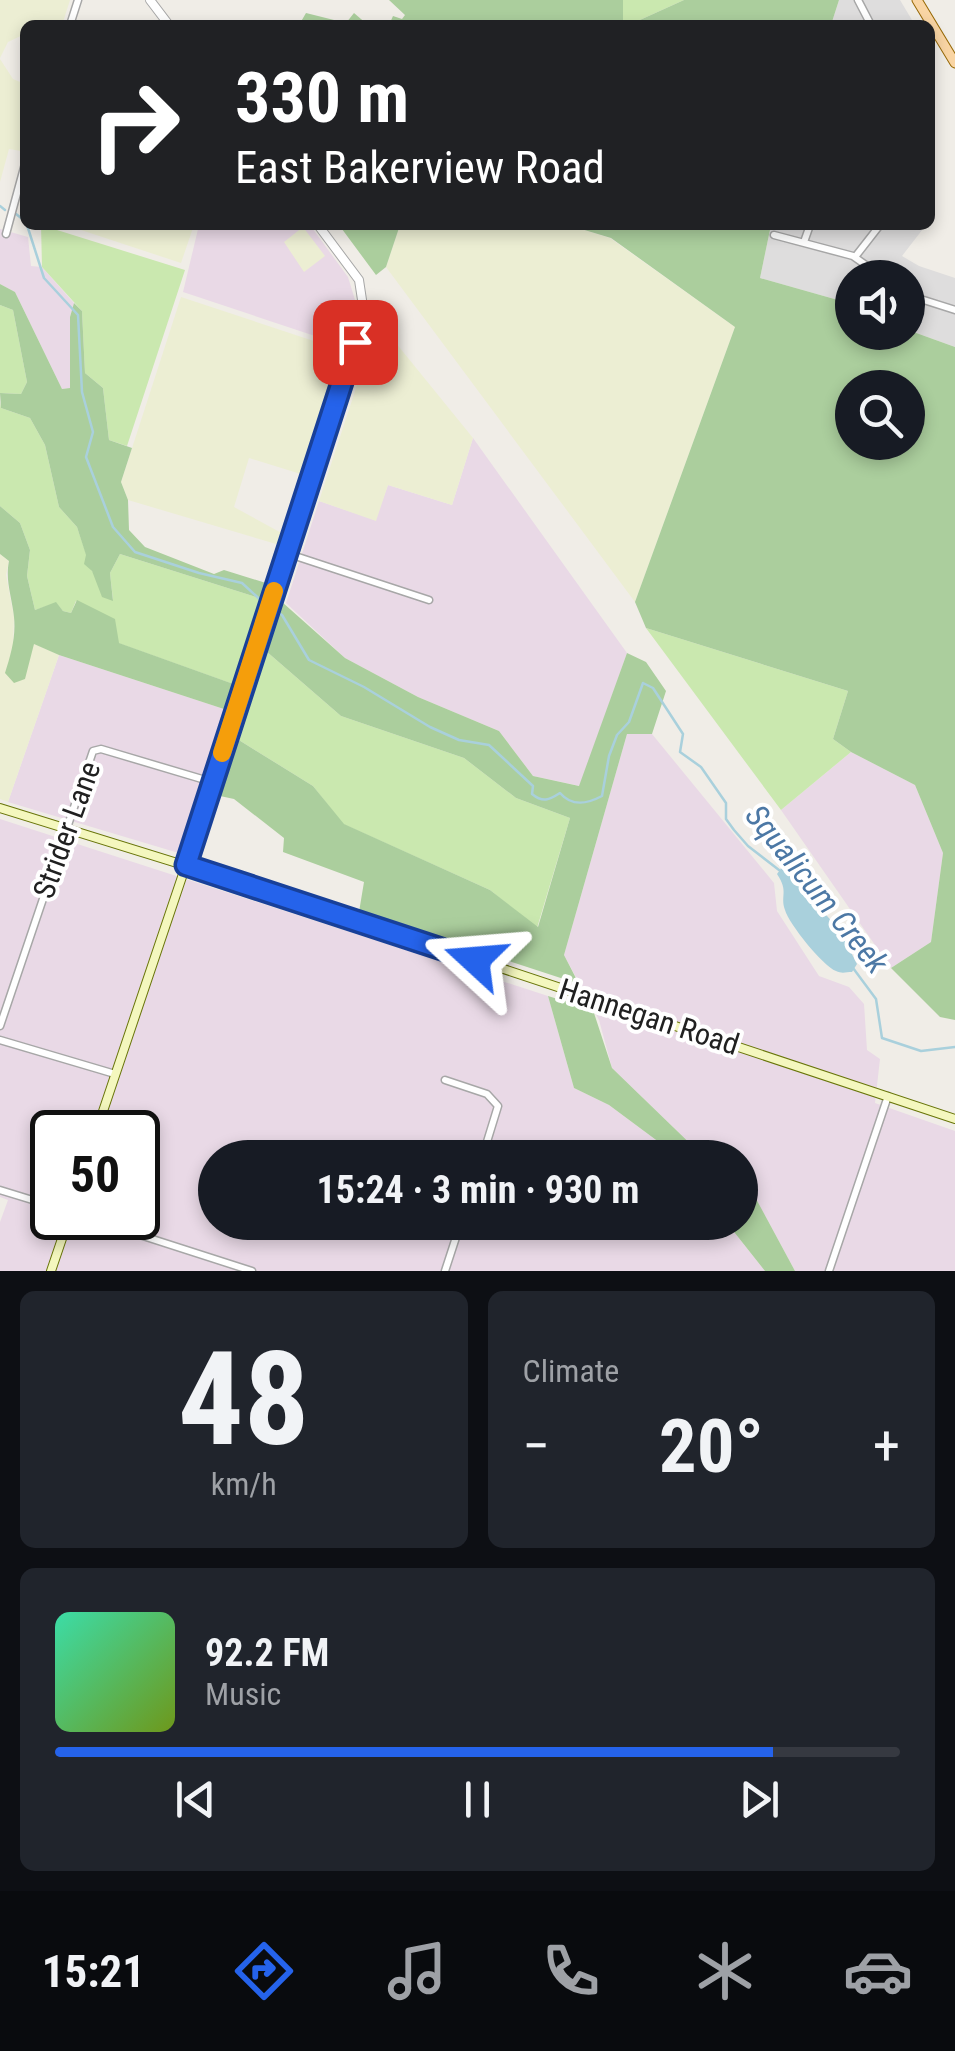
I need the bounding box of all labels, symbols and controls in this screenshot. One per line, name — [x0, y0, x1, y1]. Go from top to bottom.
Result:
text: 330 m — [235, 57, 409, 139]
icon: right — [70, 60, 200, 190]
text: East Bakerview Road — [235, 141, 605, 194]
map controls — [835, 260, 925, 460]
button: sound — [835, 260, 925, 350]
pin — [313, 300, 398, 385]
icon: arrive — [328, 315, 383, 370]
button: search — [835, 370, 925, 460]
street label: Strider Lane — [26, 757, 107, 903]
water label: Squalicum Creek — [738, 797, 897, 982]
position arrow — [423, 908, 527, 1012]
street label: Hannegan Road — [555, 971, 743, 1062]
speed limit sign: 50 — [30, 1110, 160, 1240]
text: 15:24 · 3 min · 930 m — [317, 1168, 639, 1212]
text: 48 — [178, 1323, 309, 1476]
text: Climate — [523, 1352, 619, 1390]
text: 20° — [659, 1402, 764, 1490]
text: − — [523, 1414, 550, 1478]
text: + — [873, 1414, 900, 1478]
text: km/h — [211, 1465, 277, 1503]
text: 92.2 FM — [205, 1631, 329, 1675]
text: Music — [205, 1675, 281, 1713]
icon: previous — [168, 1772, 223, 1827]
icon: pause — [450, 1772, 505, 1827]
icon: next — [732, 1772, 787, 1827]
icon: directions — [229, 1936, 299, 2006]
icon: music — [382, 1936, 452, 2006]
icon: phone — [536, 1936, 606, 2006]
icon: climate — [690, 1936, 760, 2006]
icon: car — [843, 1936, 913, 2006]
text: 15:21 — [42, 1945, 145, 1998]

